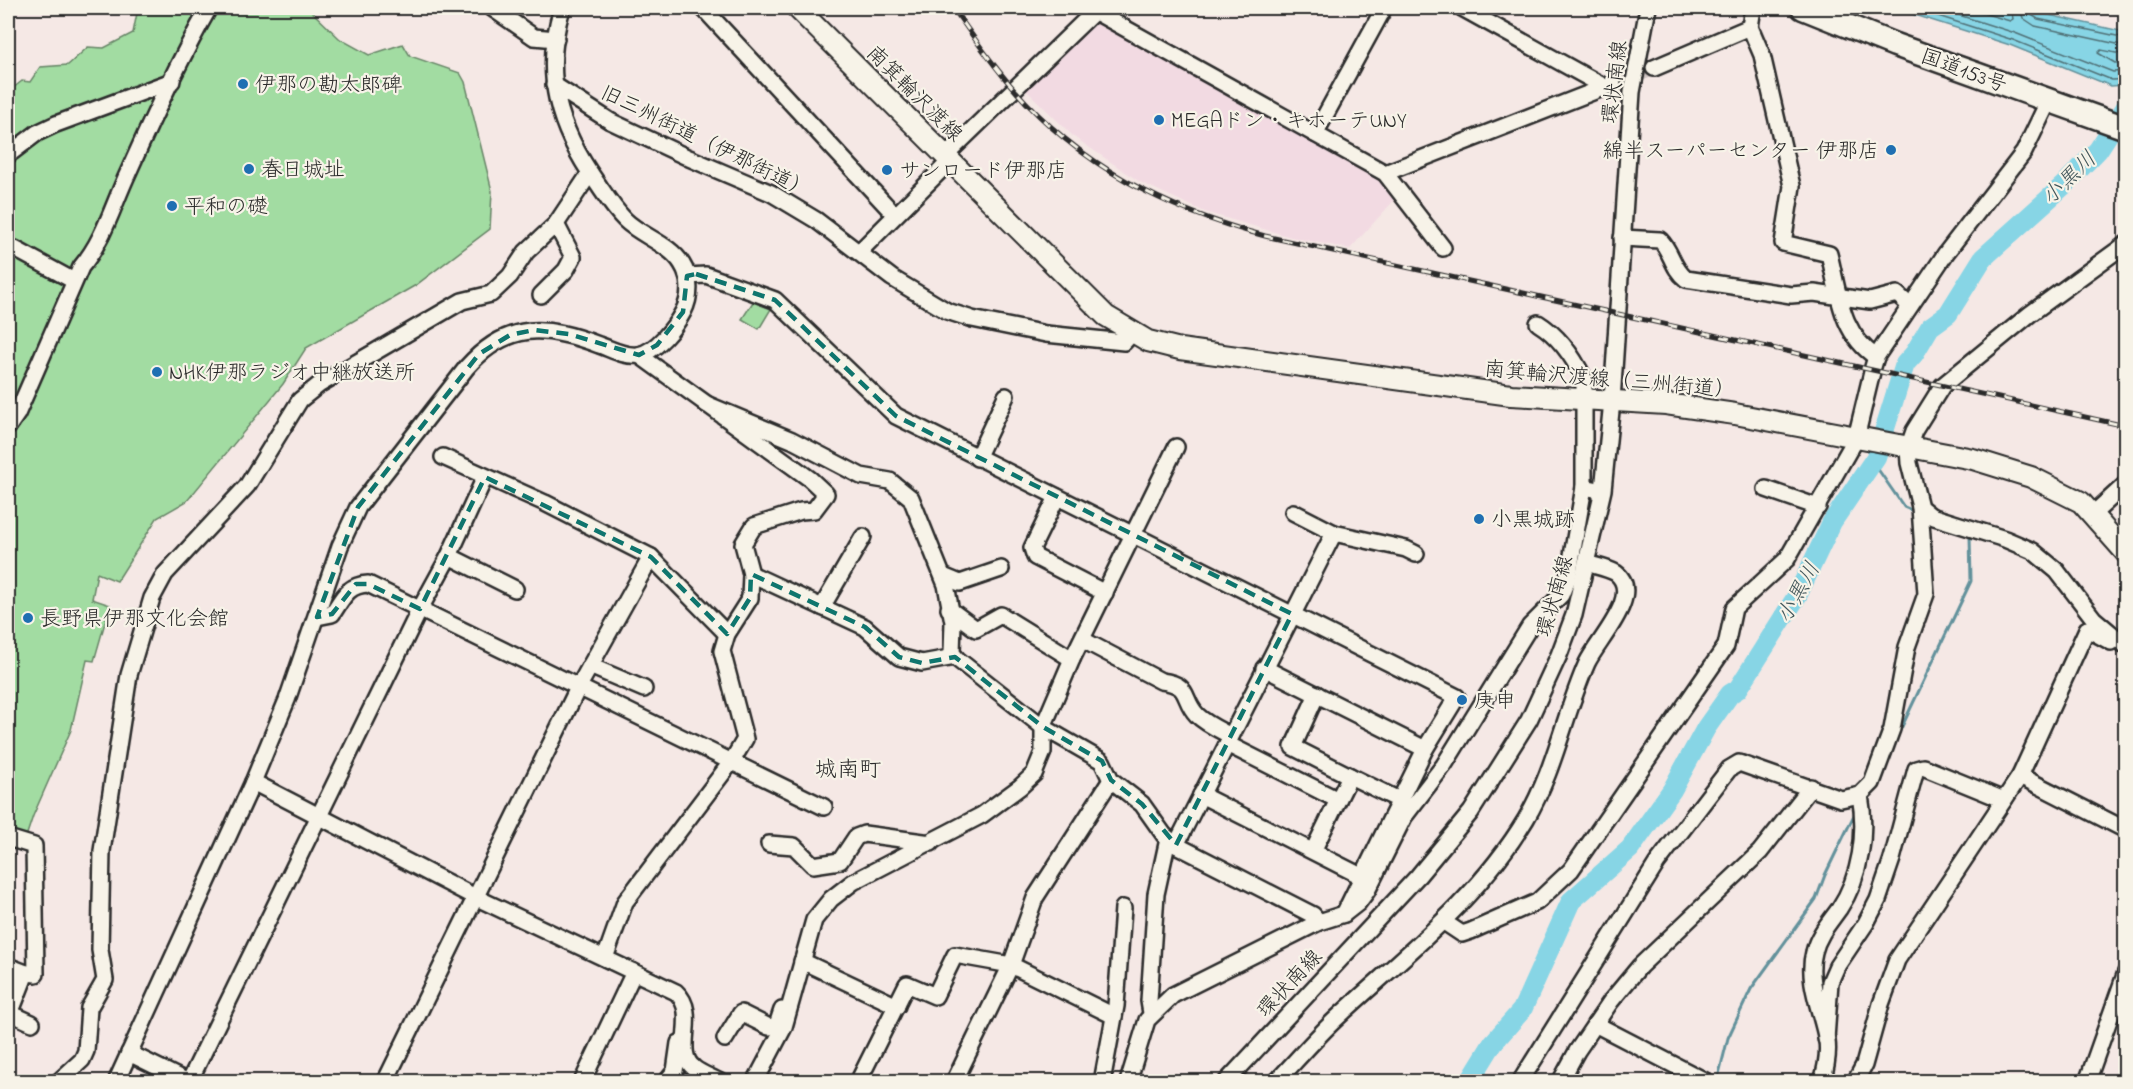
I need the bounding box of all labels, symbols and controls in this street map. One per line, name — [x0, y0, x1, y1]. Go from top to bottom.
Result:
street label: 南箕輪沢渡線 — [858, 39, 969, 150]
street label: 環状南線 — [1596, 39, 1636, 126]
street label: 国道153号 — [1916, 42, 2011, 101]
place label: 伊那の勘太郎碑 — [255, 71, 402, 101]
marker: 伊那の勘太郎碑 — [236, 77, 250, 91]
street label: 旧三州街道（伊那街道） — [595, 79, 816, 207]
place label: MEGAドン・キホーテUNY — [1171, 107, 1407, 137]
marker: MEGAドン・キホーテUNY — [1152, 113, 1166, 127]
place label: 綿半スーパーセンター 伊那店 — [1602, 137, 1879, 167]
marker: 綿半スーパーセンター 伊那店 — [1884, 143, 1898, 157]
water label: 小黒川 — [2035, 145, 2105, 214]
place label: 春日城址 — [261, 156, 345, 186]
place label: サンロード伊那店 — [899, 157, 1067, 187]
marker: 春日城址 — [242, 162, 256, 176]
marker: サンロード伊那店 — [880, 163, 894, 177]
place label: 平和の礎 — [184, 193, 268, 223]
marker: 平和の礎 — [165, 199, 179, 213]
street label: 南箕輪沢渡線（三州街道） — [1483, 355, 1737, 407]
place label: NHK伊那ラジオ中継放送所 — [169, 359, 416, 389]
marker: NHK伊那ラジオ中継放送所 — [150, 365, 164, 379]
place label: 小黒城跡 — [1491, 506, 1575, 536]
marker: 小黒城跡 — [1472, 512, 1486, 526]
street label: 環状南線 — [1530, 552, 1582, 641]
water label: 小黒川 — [1770, 557, 1830, 630]
place label: 長野県伊那文化会館 — [40, 605, 229, 635]
marker: 長野県伊那文化会館 — [21, 611, 35, 625]
place label: 庚申 — [1474, 687, 1516, 717]
marker: 庚申 — [1455, 693, 1469, 707]
district label: 城南町 — [815, 755, 881, 787]
street label: 環状南線 — [1251, 943, 1330, 1025]

